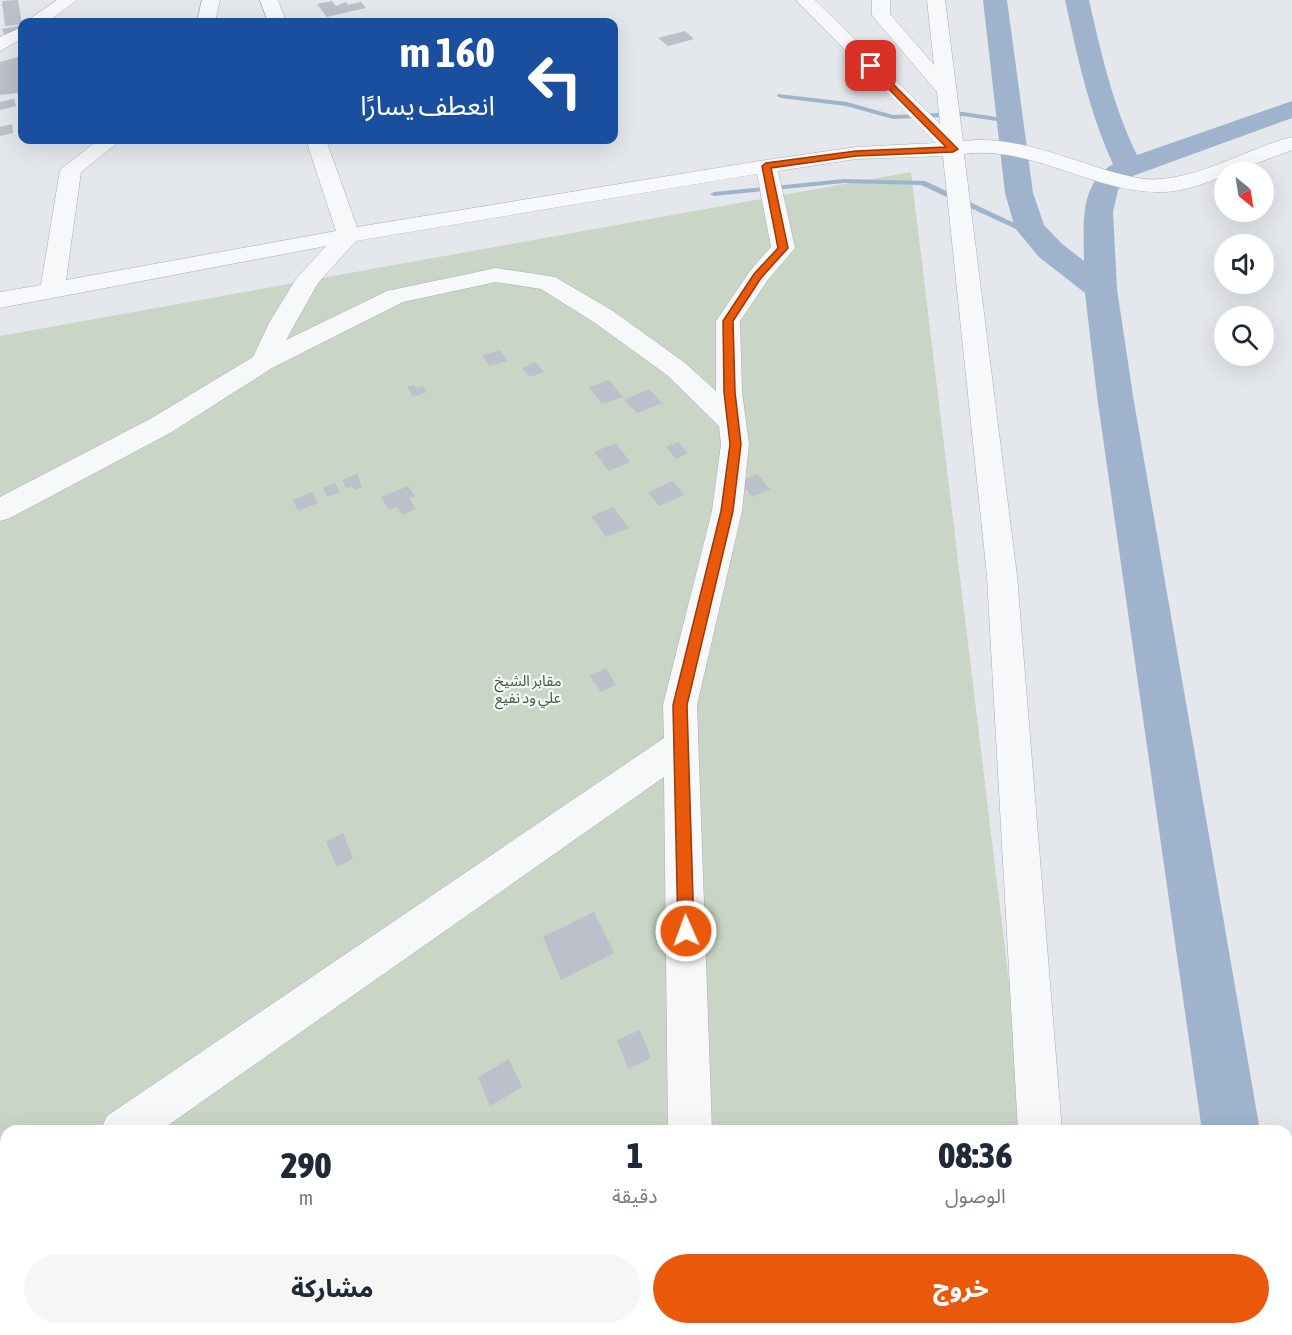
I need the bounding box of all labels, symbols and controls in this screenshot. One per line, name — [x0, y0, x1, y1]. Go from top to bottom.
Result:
text: 160 m — [400, 28, 495, 76]
pin — [845, 40, 896, 91]
icon: left — [516, 42, 594, 120]
icon: arrive — [854, 49, 887, 82]
text: انعطف يسارًا — [360, 90, 495, 121]
north arrow — [1214, 162, 1274, 222]
map controls — [1214, 162, 1274, 366]
button: sound — [1214, 234, 1274, 294]
button: search — [1214, 306, 1274, 366]
park label: مقابر الشيخ علي ود نفيع — [494, 672, 562, 710]
position arrow — [654, 899, 718, 963]
text: 1 — [626, 1134, 643, 1176]
text: 08:36 — [938, 1134, 1012, 1176]
text: 290 — [281, 1144, 331, 1186]
text: دقيقة — [612, 1184, 658, 1207]
text: الوصول — [945, 1184, 1006, 1207]
text: m — [299, 1186, 313, 1209]
button: مشاركة — [24, 1254, 641, 1323]
button: خروج — [653, 1254, 1269, 1323]

